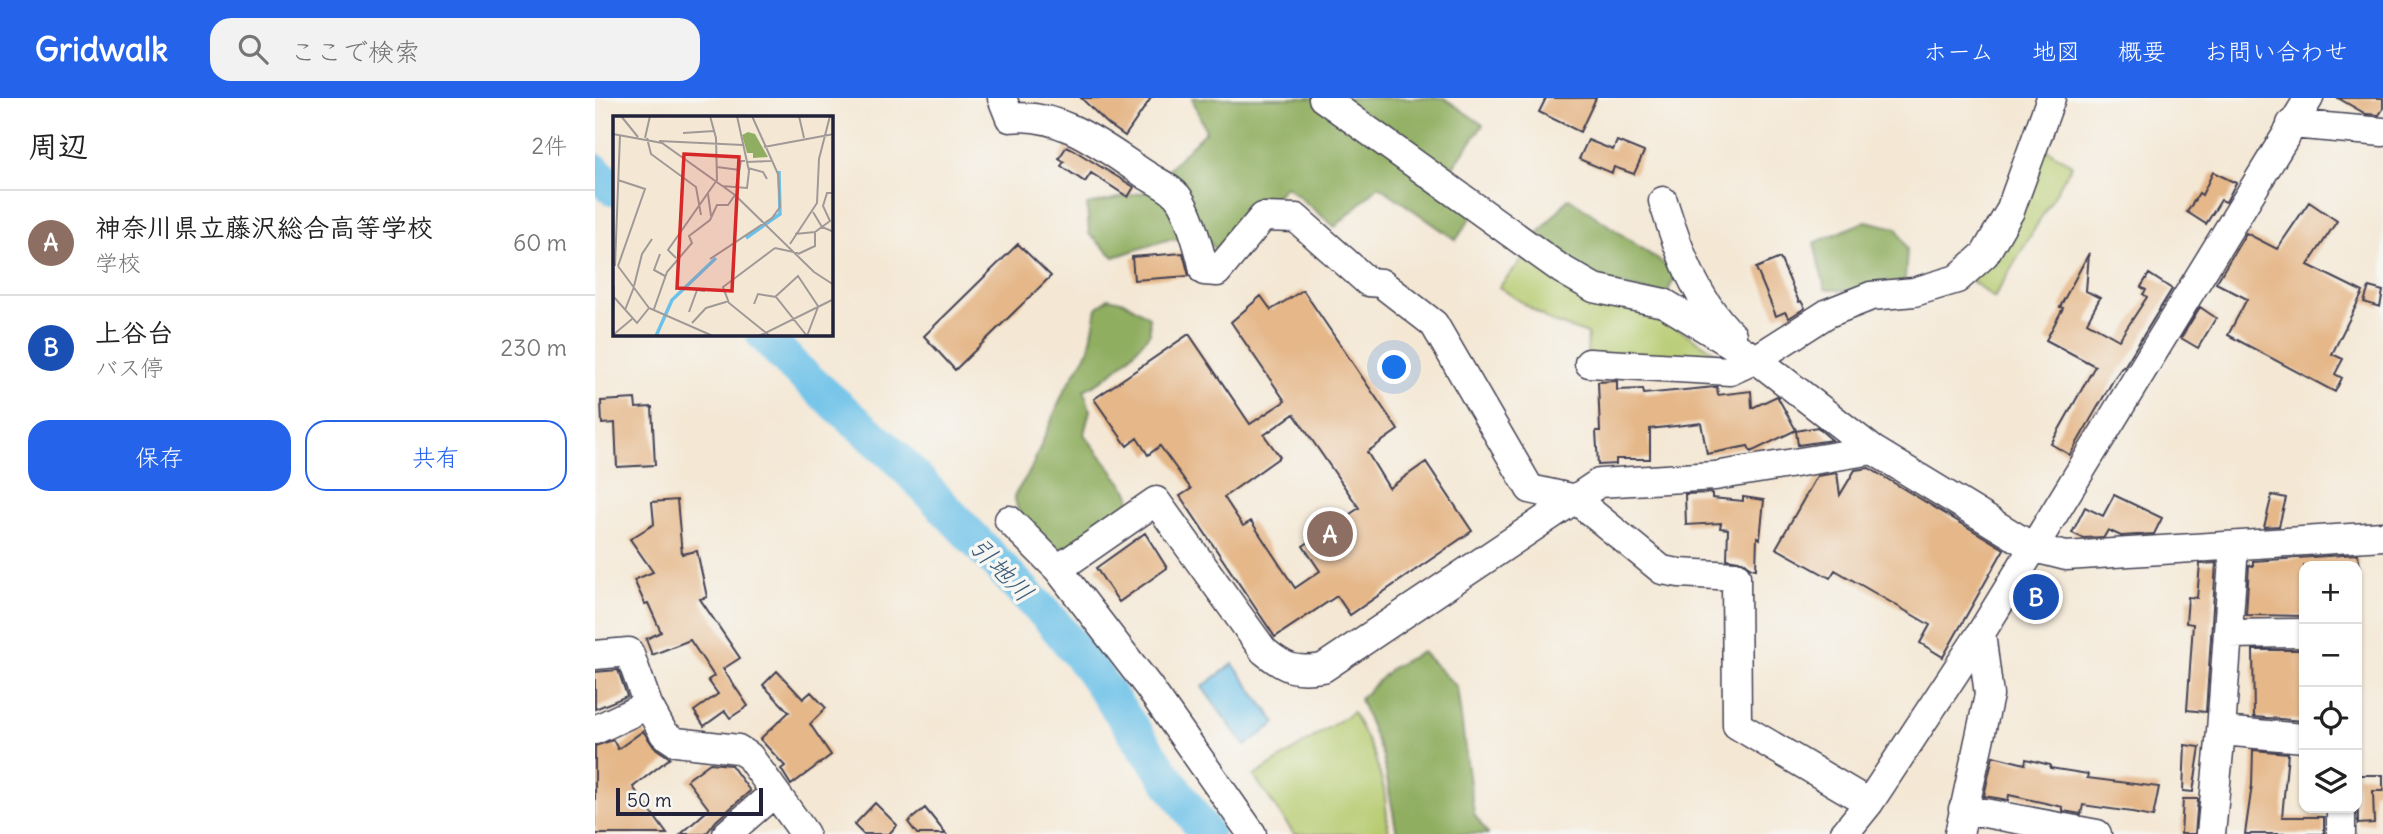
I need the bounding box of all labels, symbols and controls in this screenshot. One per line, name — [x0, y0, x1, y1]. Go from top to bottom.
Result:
search box — [210, 18, 700, 81]
text: Gridwalk — [35, 28, 168, 70]
icon: search — [234, 30, 272, 68]
text: ここで検索 — [290, 35, 420, 68]
text: ホーム — [1923, 36, 1994, 66]
text: 地図 — [2032, 36, 2080, 66]
text: 概要 — [2118, 36, 2166, 66]
text: お問い合わせ — [2204, 36, 2348, 66]
inset map — [613, 116, 833, 336]
text: 周辺 — [28, 127, 88, 165]
text: 2件 — [531, 131, 567, 160]
text: 神奈川県立藤沢総合高等学校 — [95, 211, 433, 244]
text: A — [44, 228, 58, 257]
text: 60 m — [513, 228, 567, 257]
text: 学校 — [95, 248, 141, 277]
text: 上谷台 — [95, 316, 173, 349]
text: B — [43, 333, 59, 362]
text: 230 m — [501, 333, 567, 362]
your location — [1377, 350, 1411, 384]
text: バス停 — [95, 353, 164, 382]
button: 保存 — [28, 420, 291, 491]
button: 共有 — [305, 420, 567, 491]
pin: A — [1307, 508, 1353, 560]
water label: 引地川 — [963, 529, 1041, 609]
map controls — [2299, 561, 2362, 813]
button: + — [2299, 561, 2362, 624]
pin: B — [2013, 571, 2059, 623]
button: − — [2299, 624, 2362, 687]
button: locate — [2299, 687, 2362, 750]
button: layers — [2299, 750, 2362, 813]
scale bar — [616, 785, 763, 817]
text: 50 m — [627, 788, 672, 812]

